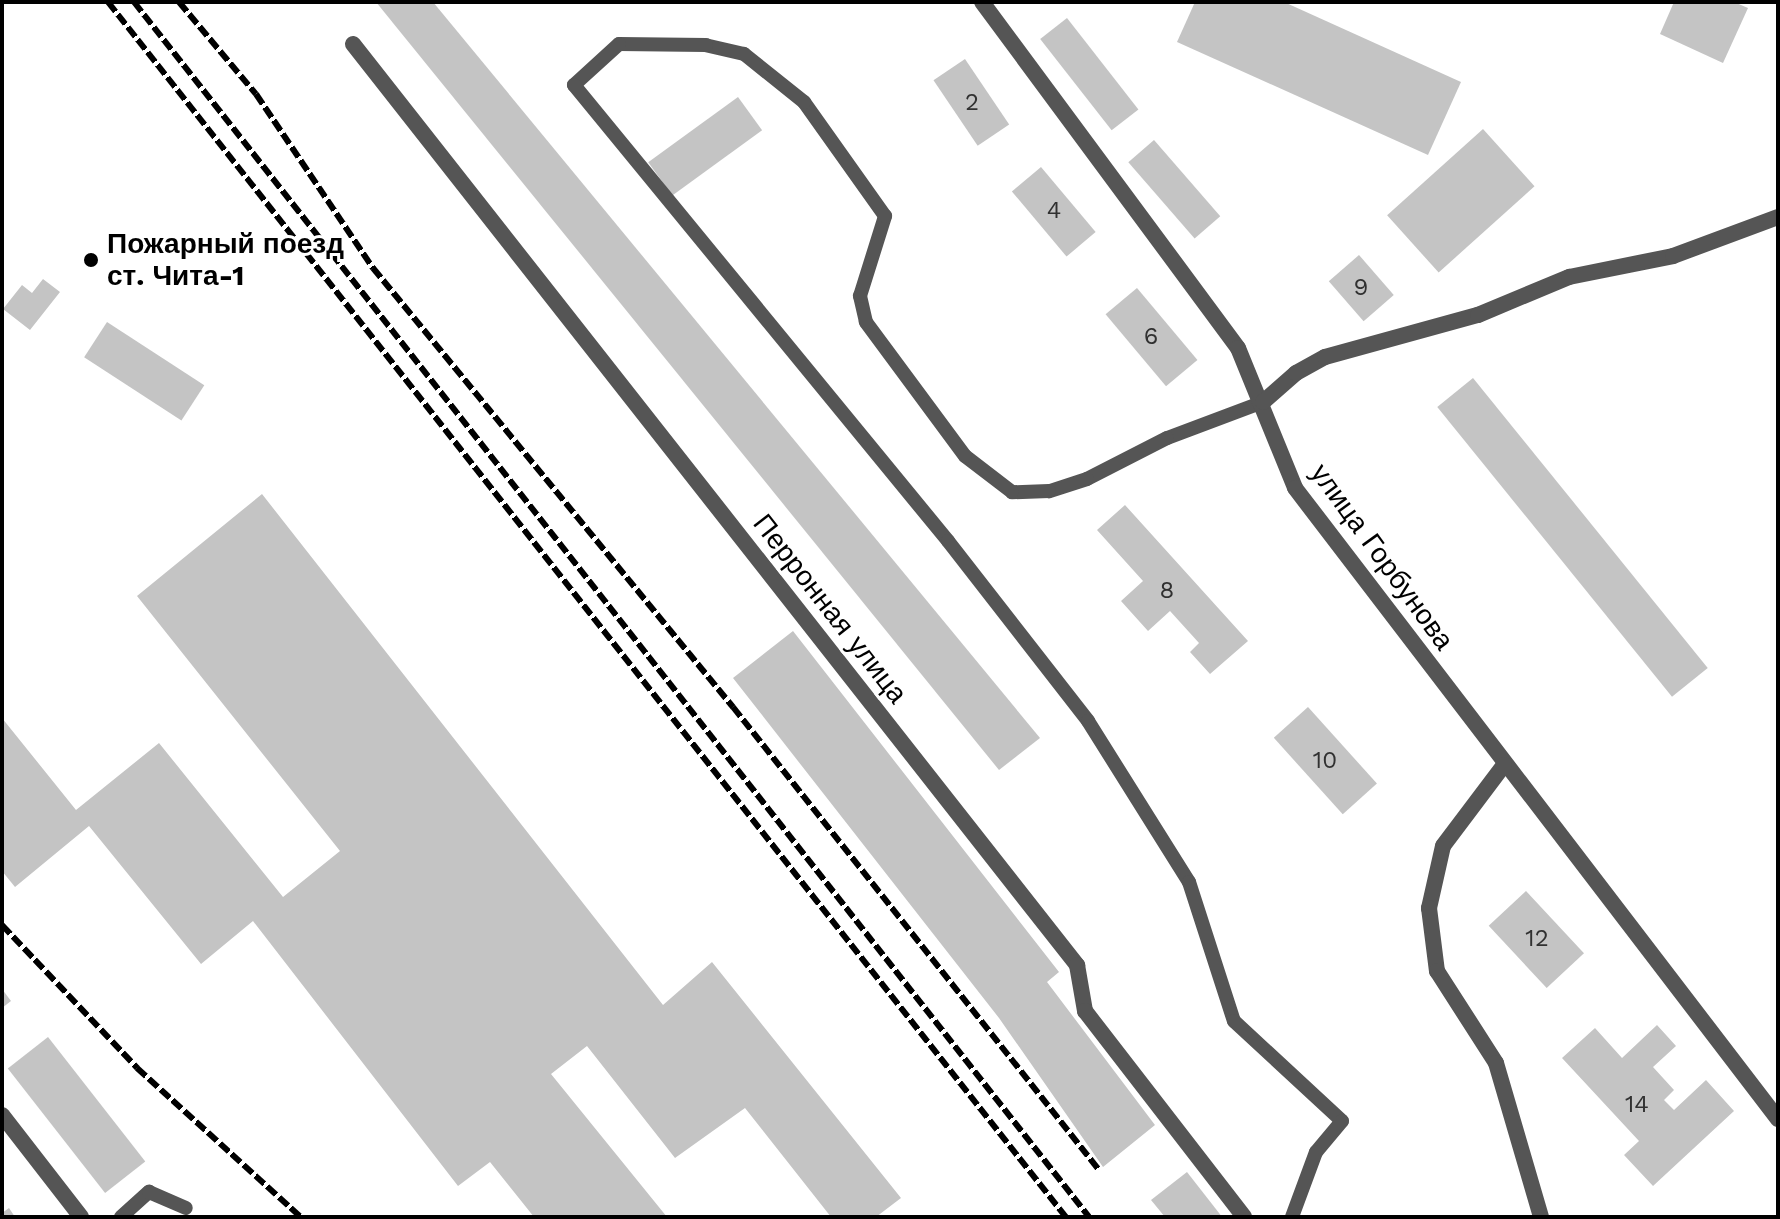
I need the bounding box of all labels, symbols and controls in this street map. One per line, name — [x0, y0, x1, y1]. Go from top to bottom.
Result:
house number: 2 — [965, 89, 979, 117]
house number: 4 — [1047, 197, 1061, 225]
place label: Пожарный поезд ст. Чита-1 — [107, 227, 344, 293]
marker: Пожарный поезд ст. Чита-1 — [82, 251, 100, 269]
house number: 9 — [1354, 274, 1368, 302]
house number: 6 — [1144, 323, 1158, 351]
street label: улица Горбунова — [1303, 458, 1461, 656]
street label: Перронная улица — [746, 508, 914, 710]
house number: 8 — [1160, 577, 1174, 605]
house number: 10 — [1313, 747, 1337, 775]
house number: 12 — [1525, 925, 1549, 953]
house number: 14 — [1625, 1091, 1649, 1119]

